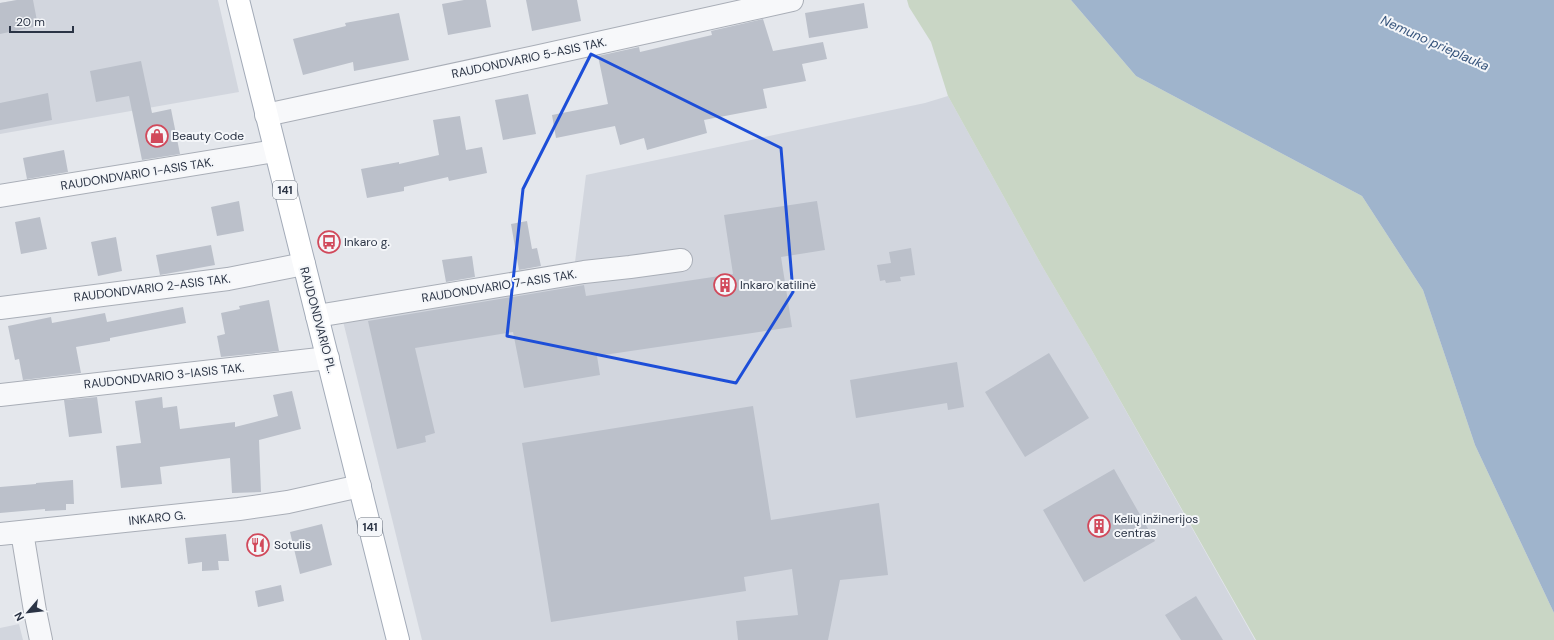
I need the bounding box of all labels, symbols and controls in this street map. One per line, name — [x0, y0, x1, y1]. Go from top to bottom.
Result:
scale bar — [10, 8, 73, 34]
water label: Nemuno prieplauka — [1378, 11, 1492, 75]
text: 20 m — [16, 14, 45, 30]
street label: RAUDONDVARIO 5-ASIS TAK. — [450, 34, 608, 82]
shop icon: Beauty Code — [144, 123, 170, 149]
place label: Beauty Code — [172, 128, 244, 144]
street label: RAUDONDVARIO 1-ASIS TAK. — [59, 154, 215, 194]
road number: 141 — [273, 181, 297, 199]
bus stop icon: Inkaro g. — [316, 229, 342, 255]
place label: Inkaro g. — [344, 234, 390, 250]
street label: RAUDONDVARIO PL. — [296, 265, 340, 375]
street label: RAUDONDVARIO 7-ASIS TAK. — [420, 266, 578, 306]
street label: RAUDONDVARIO 2-ASIS TAK. — [73, 270, 231, 306]
building icon: Inkaro katilinė — [712, 272, 738, 298]
place label: Inkaro katilinė — [740, 277, 816, 293]
street label: RAUDONDVARIO 3-IASIS TAK. — [83, 360, 245, 392]
street label: INKARO G. — [128, 507, 186, 529]
place label: Kelių inžinerijos centras — [1114, 511, 1198, 541]
building icon: Kelių inžinerijos centras — [1086, 513, 1112, 539]
road number: 141 — [358, 518, 382, 536]
restaurant icon: Sotulis — [245, 532, 271, 558]
place label: Sotulis — [274, 537, 311, 553]
north arrow — [8, 592, 48, 632]
text: N — [11, 610, 27, 624]

